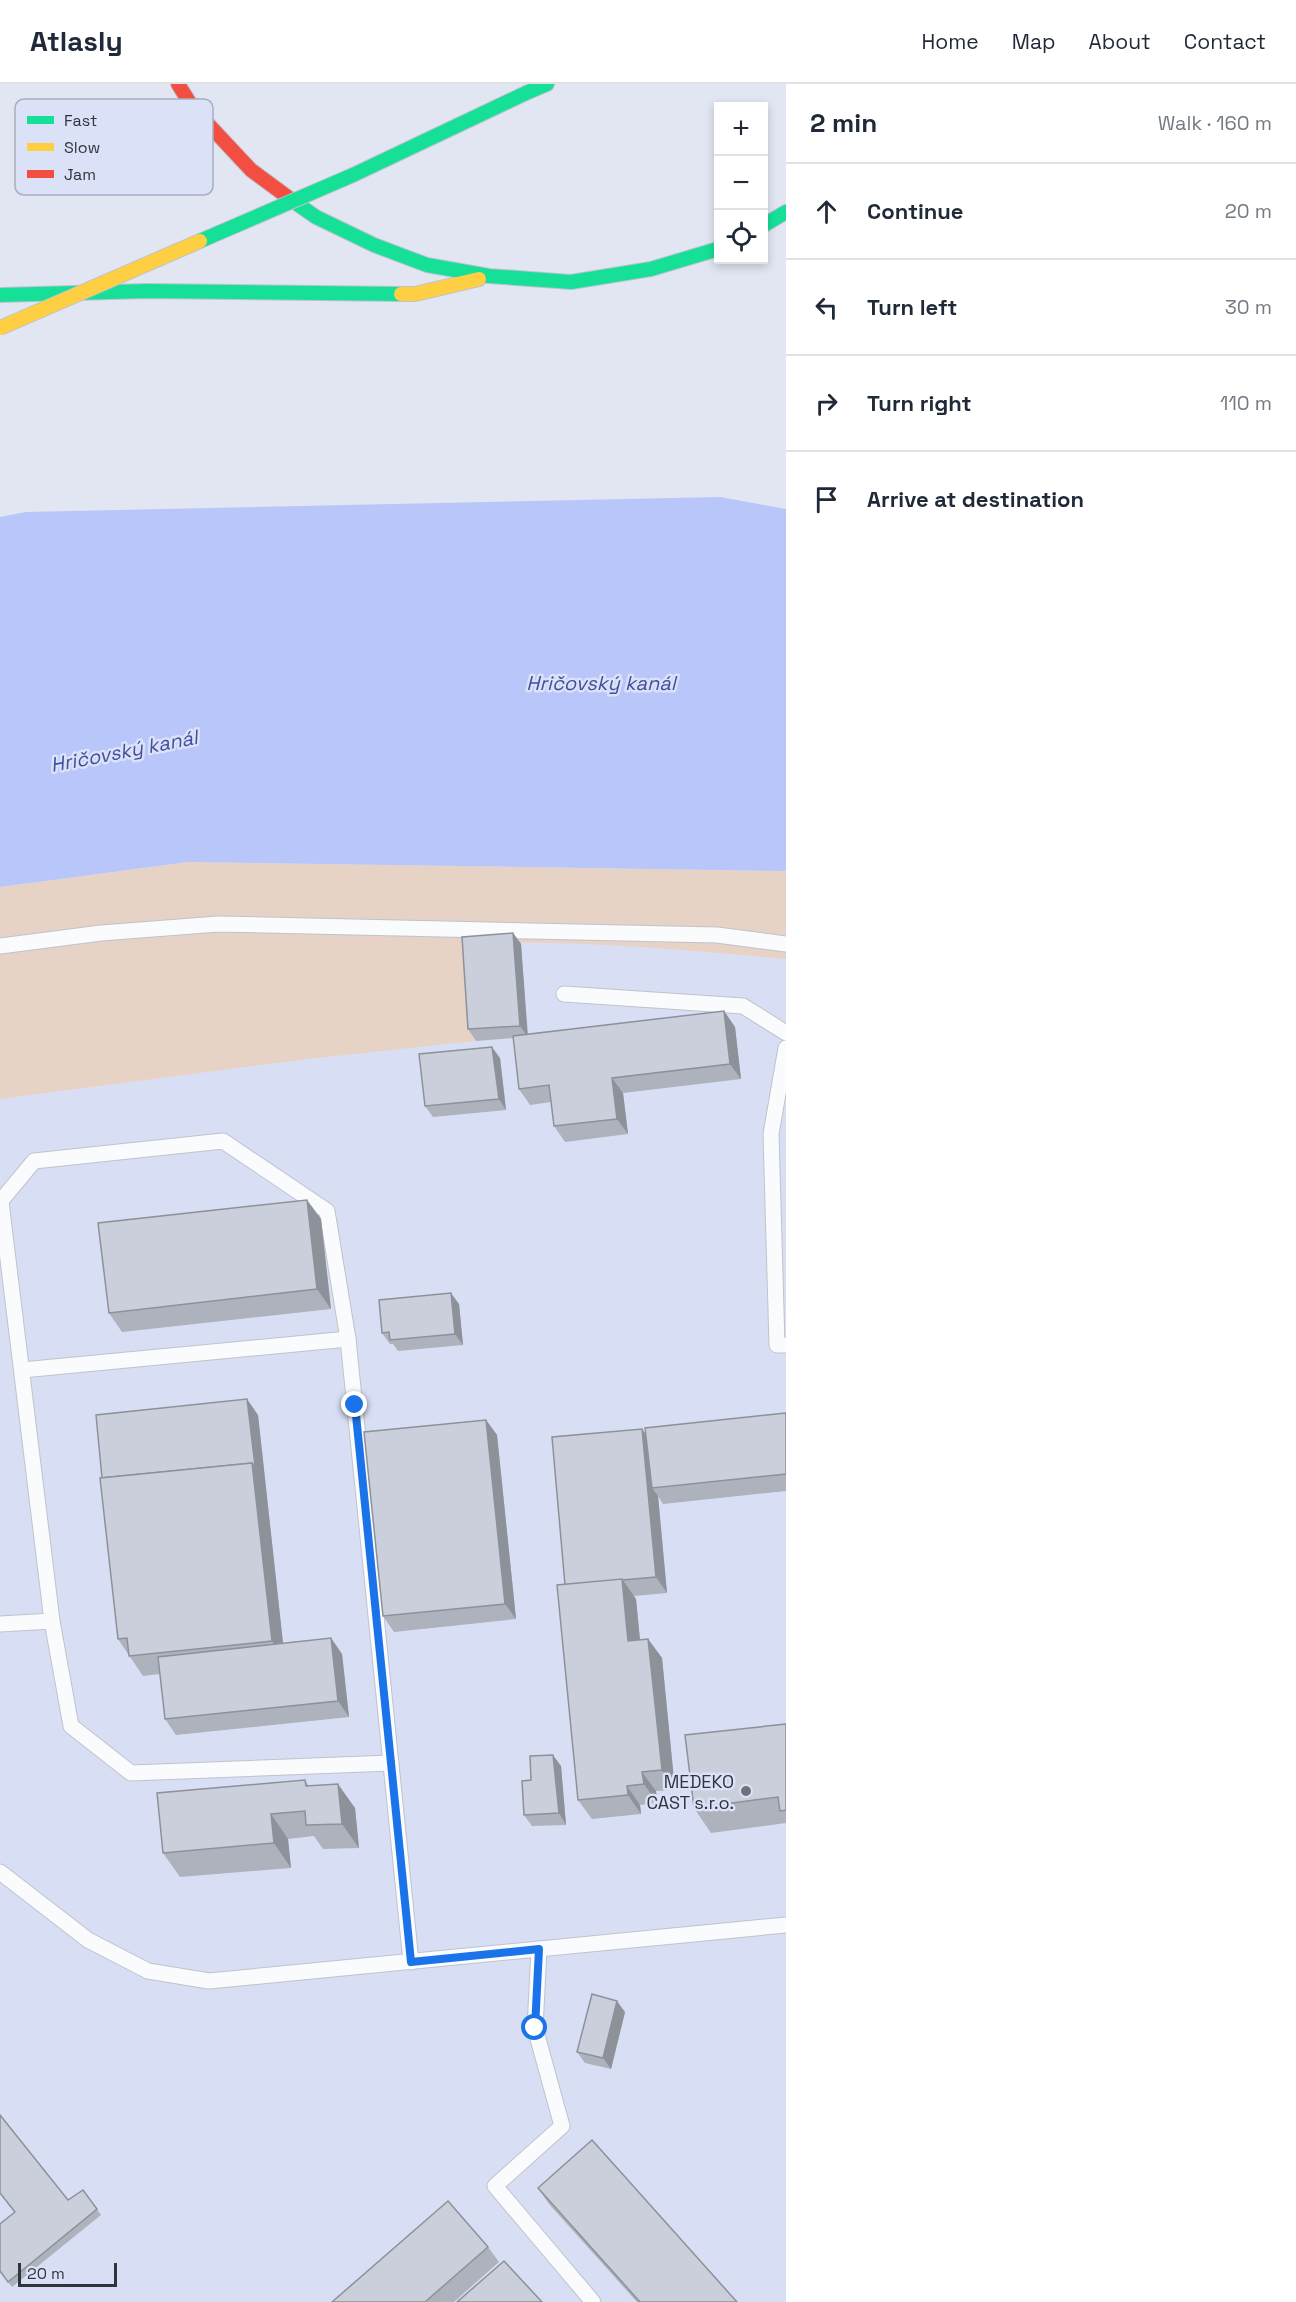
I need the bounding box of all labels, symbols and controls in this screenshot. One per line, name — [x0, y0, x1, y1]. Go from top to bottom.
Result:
text: Atlasly — [30, 23, 123, 59]
text: Home — [921, 28, 979, 55]
text: Map — [1012, 28, 1056, 55]
text: About — [1089, 28, 1151, 55]
text: Contact — [1184, 28, 1266, 55]
legend — [15, 99, 213, 195]
map controls — [714, 102, 768, 264]
button: + — [714, 102, 768, 156]
text: 2 min — [810, 106, 877, 140]
text: Fast — [64, 110, 97, 131]
text: Walk · 160 m — [1158, 110, 1272, 136]
text: Slow — [64, 137, 100, 158]
button: − — [714, 156, 768, 210]
text: Jam — [64, 164, 96, 185]
icon: ahead — [810, 195, 843, 228]
text: Continue — [867, 197, 963, 225]
text: 20 m — [1225, 198, 1272, 224]
button: locate — [714, 210, 768, 264]
icon: left — [810, 291, 843, 324]
text: Turn left — [867, 293, 957, 321]
text: 30 m — [1225, 294, 1272, 320]
icon: right — [810, 387, 843, 420]
text: Turn right — [867, 389, 972, 417]
text: 110 m — [1220, 390, 1272, 416]
icon: arrive — [810, 483, 843, 516]
text: Arrive at destination — [867, 485, 1084, 513]
water label: Hričovský kanál — [526, 670, 678, 696]
water label: Hričovský kanál — [48, 724, 202, 778]
route end — [341, 1391, 367, 1417]
place label: MEDEKO CAST s.r.o. — [646, 1770, 734, 1814]
marker: MEDEKO CAST s.r.o. — [739, 1784, 753, 1798]
route start — [521, 2014, 547, 2040]
scale bar — [18, 2260, 117, 2288]
text: 20 m — [27, 2263, 65, 2284]

